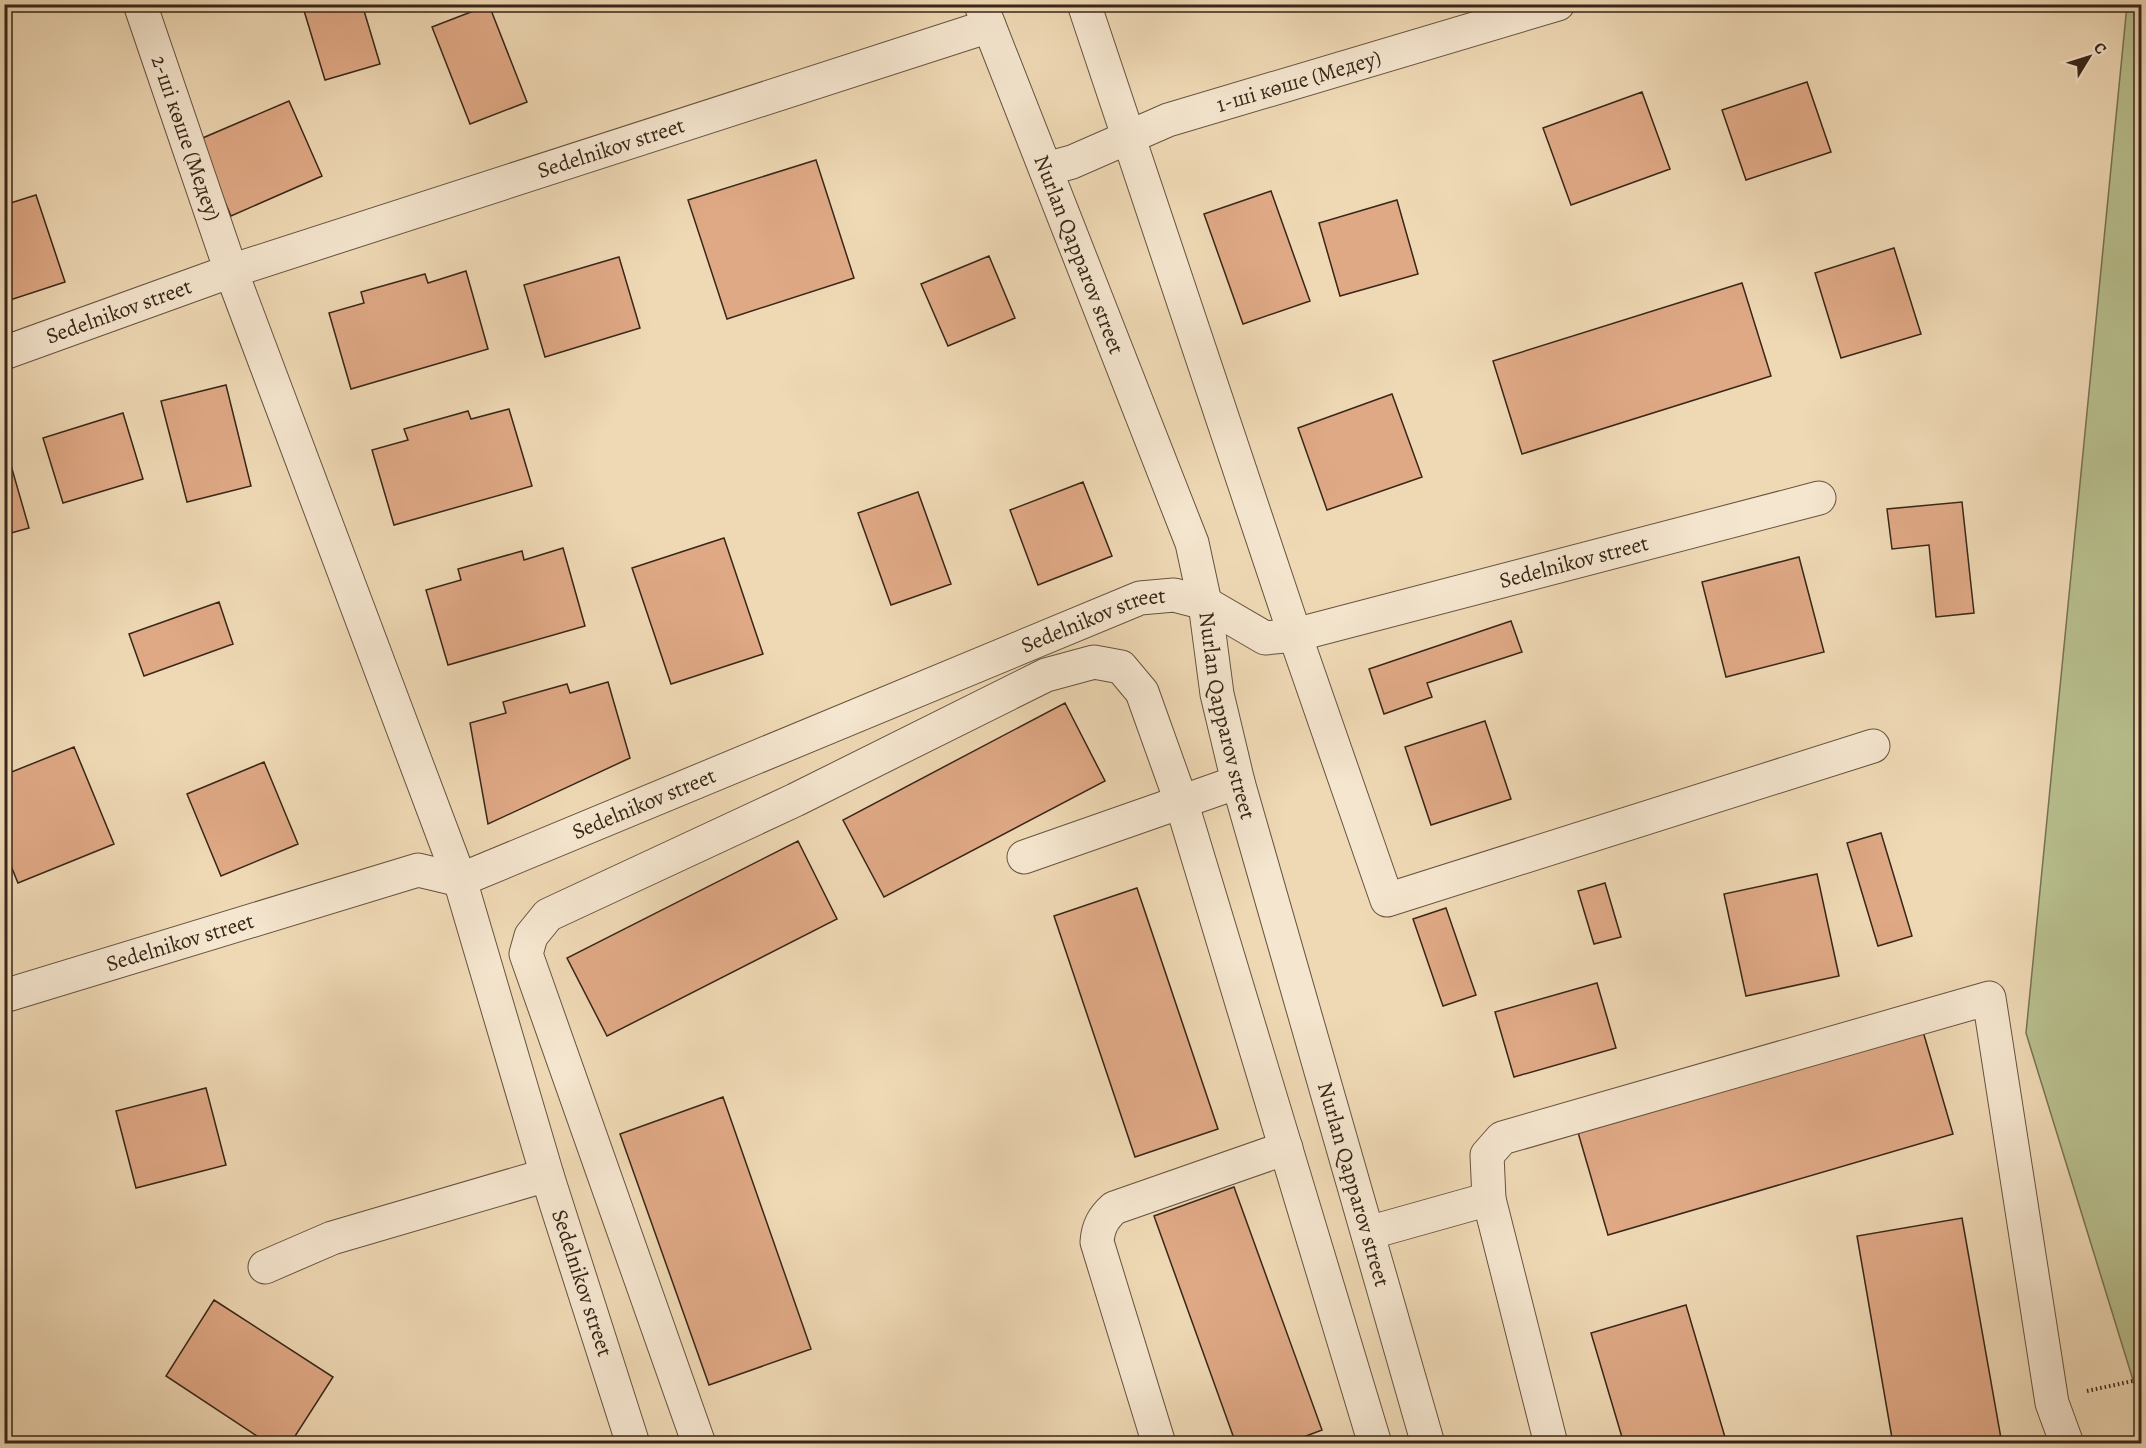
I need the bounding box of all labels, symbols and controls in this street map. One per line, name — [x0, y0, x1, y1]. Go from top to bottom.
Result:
north arrow — [2059, 27, 2119, 87]
text: С — [2088, 38, 2112, 59]
street label: 1-ші көше (Медеу) — [1213, 42, 1385, 120]
street label: 2-ші көше (Медеу) — [144, 51, 228, 225]
street label: Sedelnikov street — [534, 110, 688, 186]
street label: Nurlan Qapparov street — [1026, 150, 1131, 359]
street label: Sedelnikov street — [42, 271, 196, 352]
street label: Sedelnikov street — [1496, 528, 1652, 596]
street label: Sedelnikov street — [1016, 581, 1167, 661]
street label: Nurlan Qapparov street — [1191, 610, 1263, 823]
street label: Sedelnikov street — [567, 761, 720, 847]
street label: Sedelnikov street — [102, 906, 258, 979]
street label: Nurlan Qapparov street — [1310, 1078, 1397, 1290]
street label: Sedelnikov street — [544, 1206, 620, 1360]

